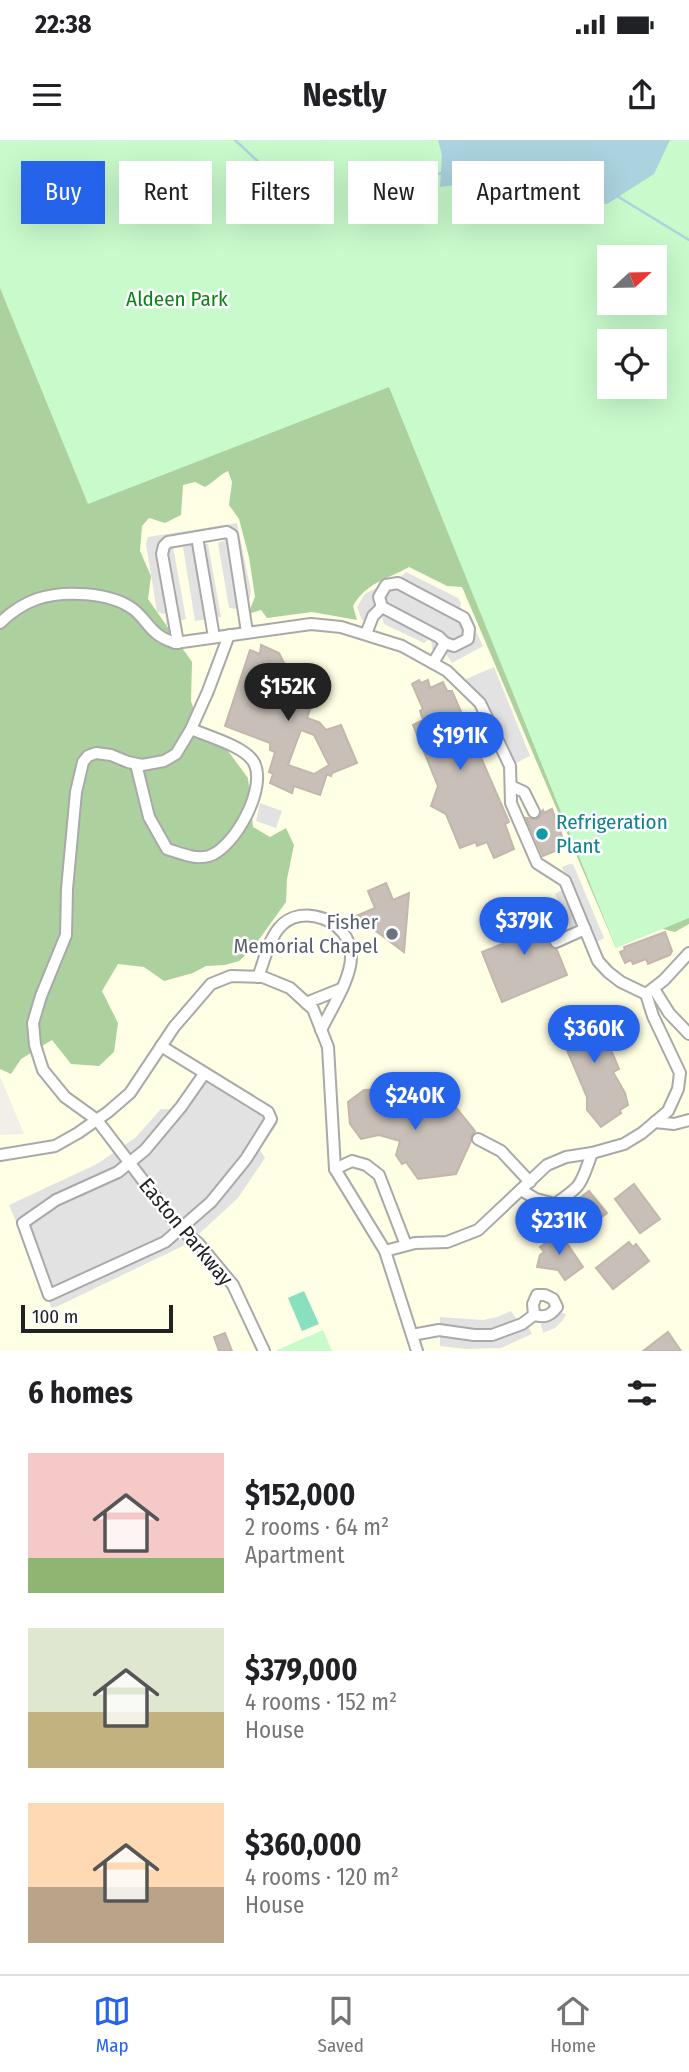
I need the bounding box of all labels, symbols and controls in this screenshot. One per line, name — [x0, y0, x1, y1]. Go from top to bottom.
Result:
text: 22:38 — [35, 9, 91, 40]
icon: menu — [28, 76, 66, 114]
text: Nestly — [302, 76, 387, 114]
icon: share — [623, 76, 661, 114]
chip: Buy — [21, 161, 105, 224]
chip: Rent — [119, 161, 212, 224]
chip: Filters — [226, 161, 334, 224]
chip: New — [348, 161, 438, 224]
chip: Apartment — [452, 161, 604, 224]
north arrow — [597, 245, 667, 315]
map controls — [597, 245, 667, 399]
park label: Aldeen Park — [126, 286, 228, 312]
button: locate — [597, 329, 667, 399]
pin: $152K — [239, 664, 337, 723]
text: $152K — [260, 672, 316, 700]
pin: $191K — [411, 712, 509, 772]
text: $191K — [433, 721, 488, 749]
place label: Refrigeration Plant — [556, 809, 668, 859]
marker: Refrigeration Plant — [534, 826, 550, 842]
pin: $379K — [475, 898, 573, 957]
text: $379K — [495, 906, 553, 934]
place label: Fisher Memorial Chapel — [233, 909, 379, 959]
marker: Fisher Memorial Chapel — [384, 926, 400, 942]
pin: $360K — [545, 1006, 643, 1065]
text: $360K — [564, 1014, 624, 1042]
pin: $240K — [366, 1072, 464, 1132]
text: $240K — [385, 1081, 445, 1109]
street label: Easton Parkway — [133, 1173, 239, 1292]
pin: $231K — [510, 1198, 608, 1257]
text: $231K — [531, 1206, 587, 1234]
scale bar — [21, 1302, 173, 1334]
text: 100 m — [32, 1305, 78, 1328]
icon: filters — [623, 1374, 661, 1412]
text: 6 homes — [28, 1375, 133, 1411]
text: $152,000 — [245, 1477, 355, 1513]
icon: home — [84, 1481, 168, 1565]
text: 2 rooms · 64 m² — [245, 1513, 389, 1541]
text: Apartment — [245, 1541, 345, 1569]
text: $379,000 — [245, 1652, 358, 1688]
icon: home — [84, 1656, 168, 1740]
text: 4 rooms · 152 m² — [245, 1688, 397, 1716]
text: House — [245, 1716, 304, 1744]
text: $360,000 — [245, 1827, 362, 1863]
icon: home — [84, 1831, 168, 1915]
text: 4 rooms · 120 m² — [245, 1863, 399, 1891]
text: House — [245, 1891, 304, 1919]
tab: Map — [93, 1992, 131, 2057]
tab: Saved — [318, 1992, 364, 2057]
tab: Home — [550, 1992, 596, 2057]

